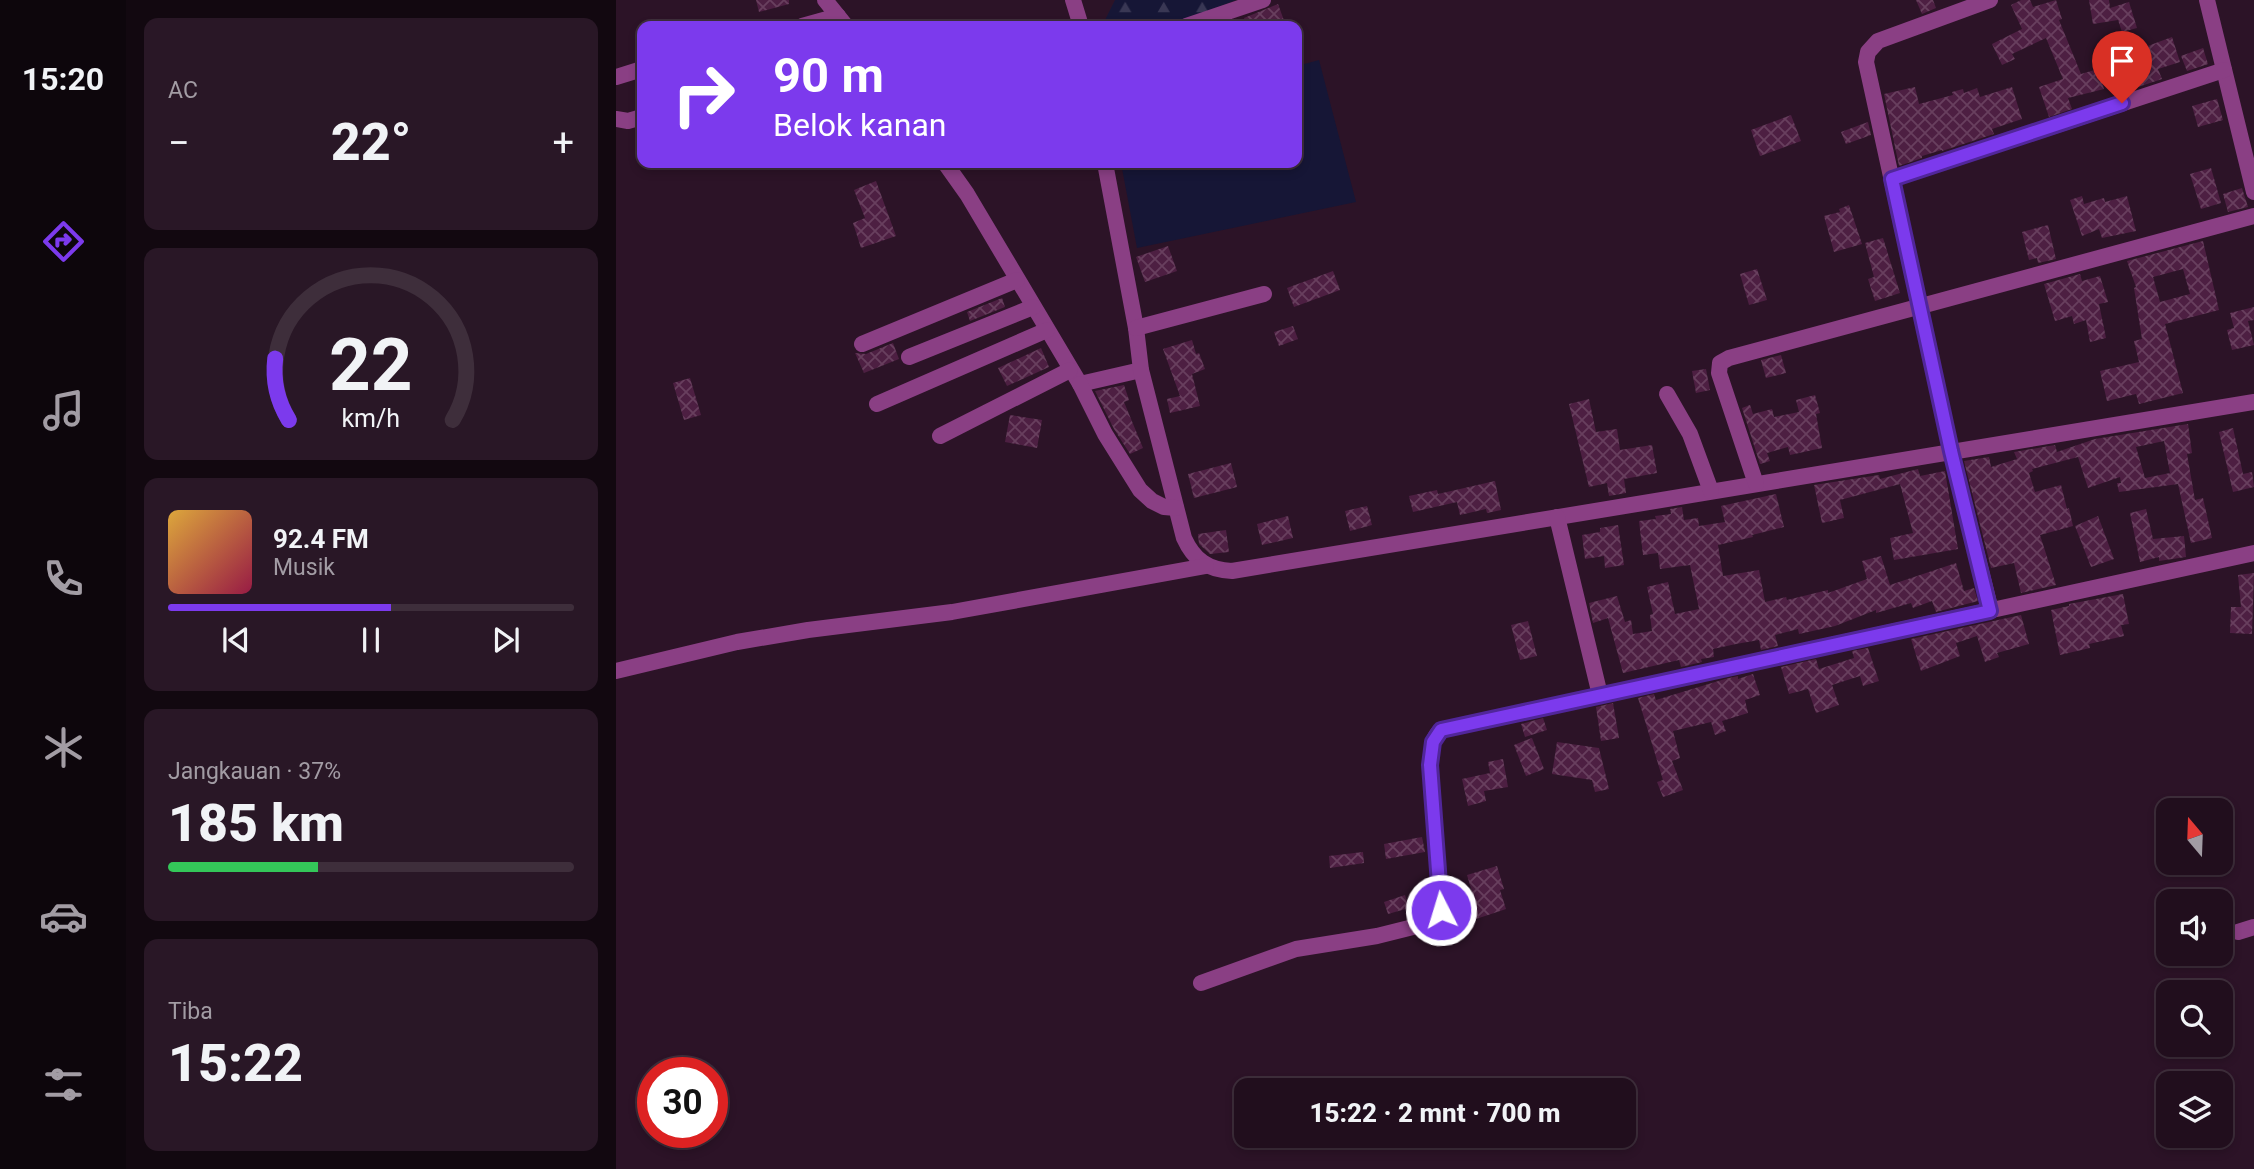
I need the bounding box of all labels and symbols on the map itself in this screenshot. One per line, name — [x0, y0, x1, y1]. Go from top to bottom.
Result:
pin — [2092, 31, 2152, 103]
north arrow — [2156, 798, 2233, 875]
position arrow — [1404, 873, 1478, 947]
speed limit sign: 30 — [637, 1057, 728, 1148]

